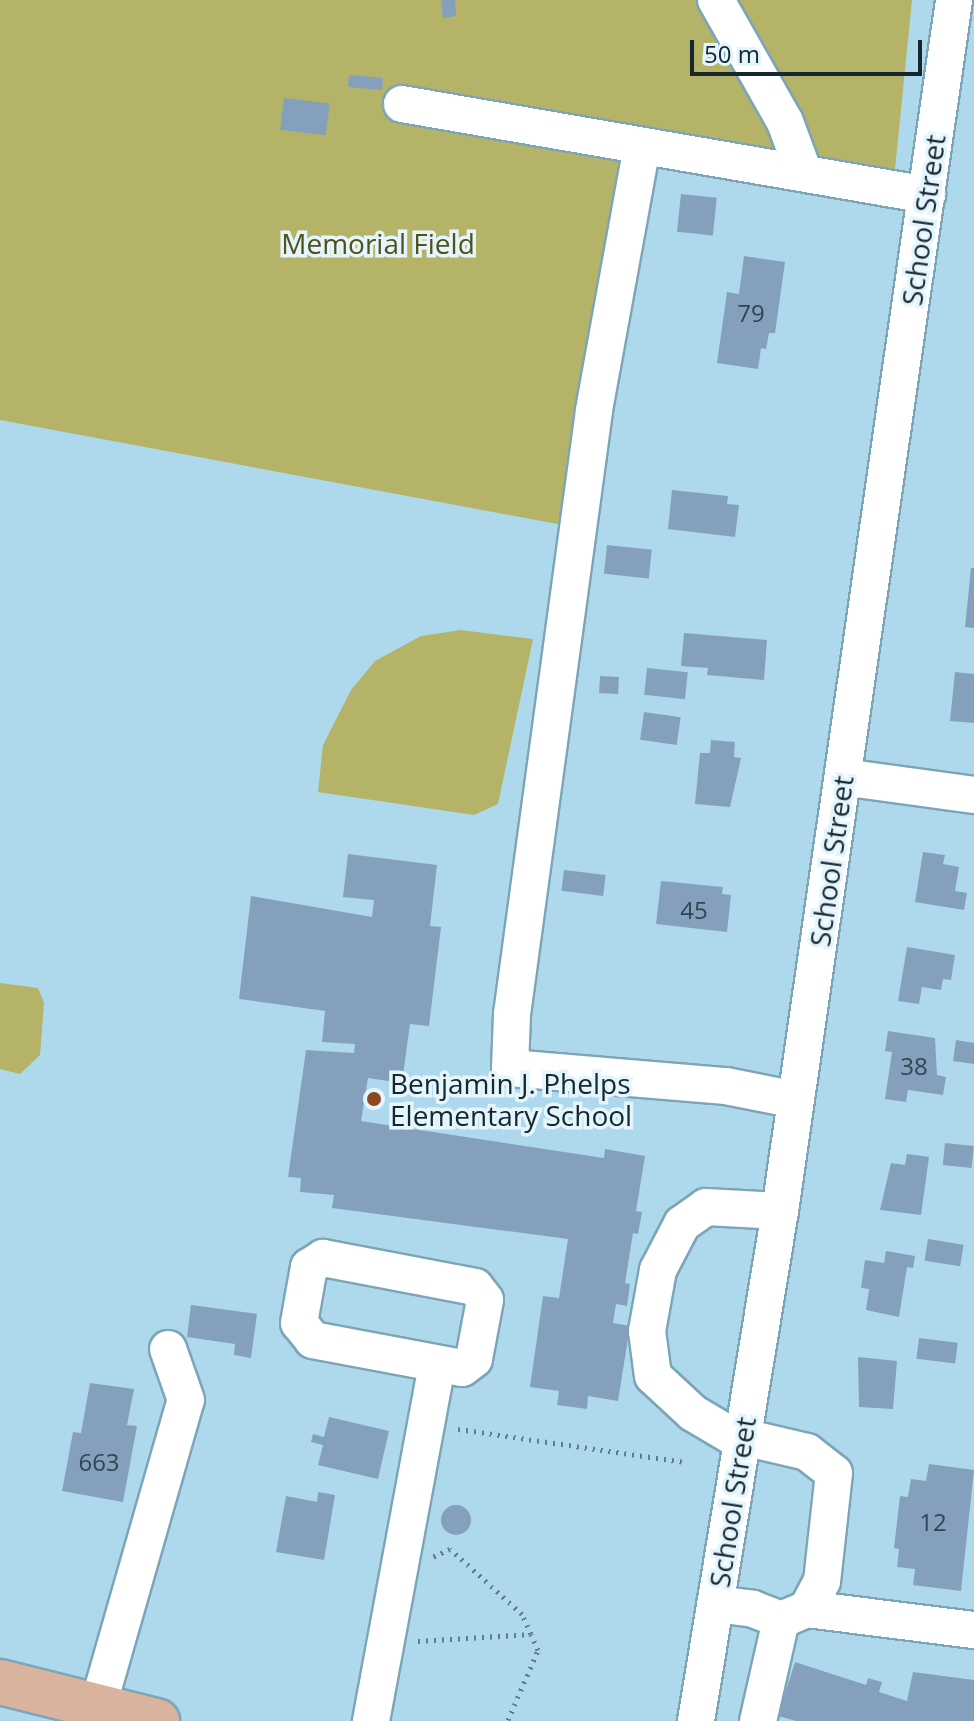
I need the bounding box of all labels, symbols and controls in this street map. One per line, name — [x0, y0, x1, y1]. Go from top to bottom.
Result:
scale bar — [694, 24, 926, 74]
text: 50 m — [704, 37, 760, 70]
street label: School Street — [894, 132, 952, 308]
park label: Memorial Field — [281, 226, 475, 260]
house number: 79 — [737, 299, 765, 327]
street label: School Street — [802, 773, 860, 949]
house number: 45 — [680, 896, 708, 924]
house number: 38 — [900, 1052, 928, 1080]
place label: Benjamin J. Phelps Elementary School — [390, 1066, 632, 1132]
marker: Benjamin J. Phelps Elementary School — [365, 1090, 383, 1108]
street label: School Street — [702, 1414, 762, 1590]
house number: 663 — [78, 1448, 120, 1476]
house number: 12 — [919, 1508, 947, 1536]

